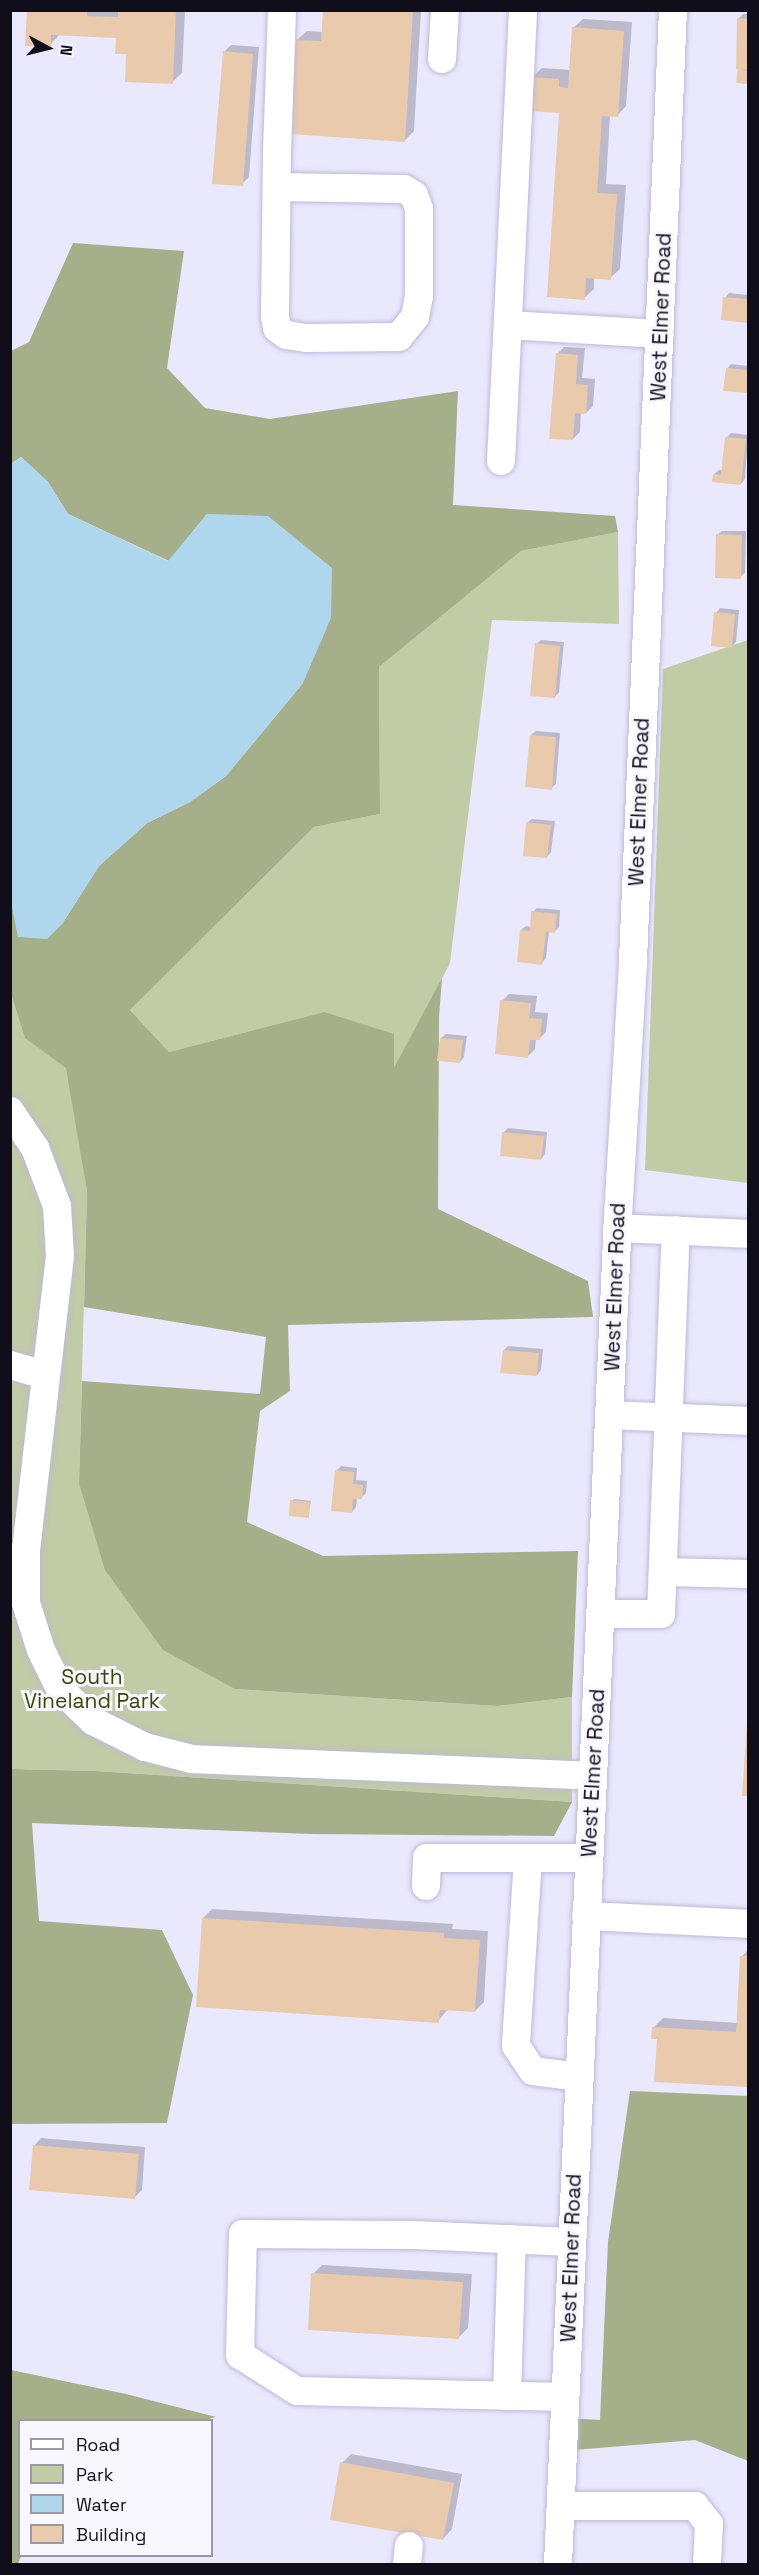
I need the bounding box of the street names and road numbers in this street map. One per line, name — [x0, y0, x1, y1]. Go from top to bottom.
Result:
street label: West Elmer Road — [645, 232, 677, 402]
street label: West Elmer Road — [623, 717, 655, 887]
street label: West Elmer Road — [599, 1202, 631, 1372]
street label: West Elmer Road — [576, 1688, 610, 1858]
street label: West Elmer Road — [555, 2173, 587, 2343]

